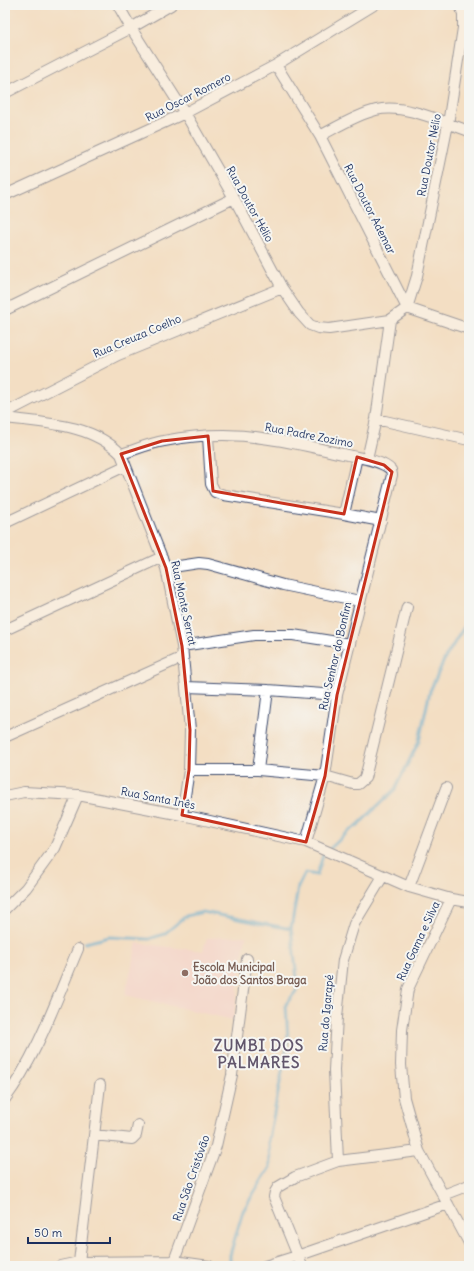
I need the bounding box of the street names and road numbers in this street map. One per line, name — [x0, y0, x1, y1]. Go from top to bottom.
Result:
street label: Rua Oscar Romero — [143, 69, 233, 125]
street label: Rua Doutor Nélio — [414, 112, 444, 198]
street label: Rua Doutor Ademar — [341, 162, 399, 257]
street label: Rua Doutor Hélio — [223, 164, 277, 244]
street label: Rua Creuza Coelho — [91, 311, 183, 361]
street label: Rua Padre Zozimo — [264, 420, 354, 450]
street label: Rua Monte Serrat — [168, 559, 200, 647]
street label: Rua Senhor do Bonfim — [316, 600, 354, 712]
street label: Rua Santa Inês — [120, 784, 196, 812]
street label: Rua Gama e Silva — [393, 899, 443, 983]
street label: Rua do Igarapé — [316, 974, 336, 1052]
street label: Rua São Cristóvão — [170, 1133, 212, 1223]

